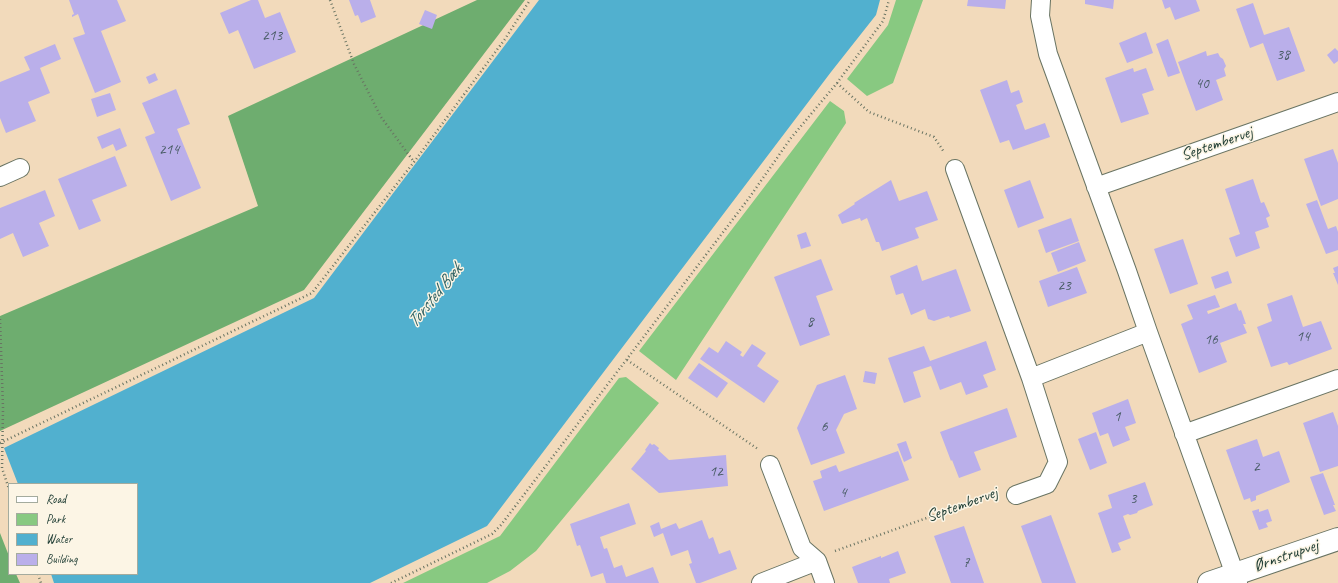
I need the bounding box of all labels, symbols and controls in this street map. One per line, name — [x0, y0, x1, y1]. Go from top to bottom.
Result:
house number: 213 — [262, 27, 282, 45]
house number: 38 — [1276, 46, 1290, 64]
house number: 40 — [1195, 75, 1209, 93]
street label: Septembervej — [1179, 122, 1255, 166]
house number: 214 — [159, 141, 179, 159]
water label: Torsted Bæk — [403, 260, 467, 332]
house number: 23 — [1057, 277, 1071, 295]
house number: 8 — [807, 313, 813, 331]
house number: 14 — [1296, 328, 1310, 346]
house number: 16 — [1204, 331, 1218, 349]
house number: 1 — [1114, 408, 1120, 426]
house number: 6 — [821, 418, 827, 436]
house number: 2 — [1253, 458, 1259, 476]
house number: 12 — [709, 463, 723, 481]
legend — [8, 483, 138, 575]
street label: Septembervej — [924, 483, 1000, 527]
house number: 4 — [840, 484, 846, 502]
house number: 3 — [1130, 490, 1136, 508]
text: Road — [46, 491, 66, 507]
text: Park — [46, 511, 65, 527]
text: Water — [46, 531, 72, 547]
street label: Ørnstrupvej — [1251, 535, 1321, 577]
text: Building — [46, 551, 78, 567]
house number: 7 — [963, 554, 969, 572]

